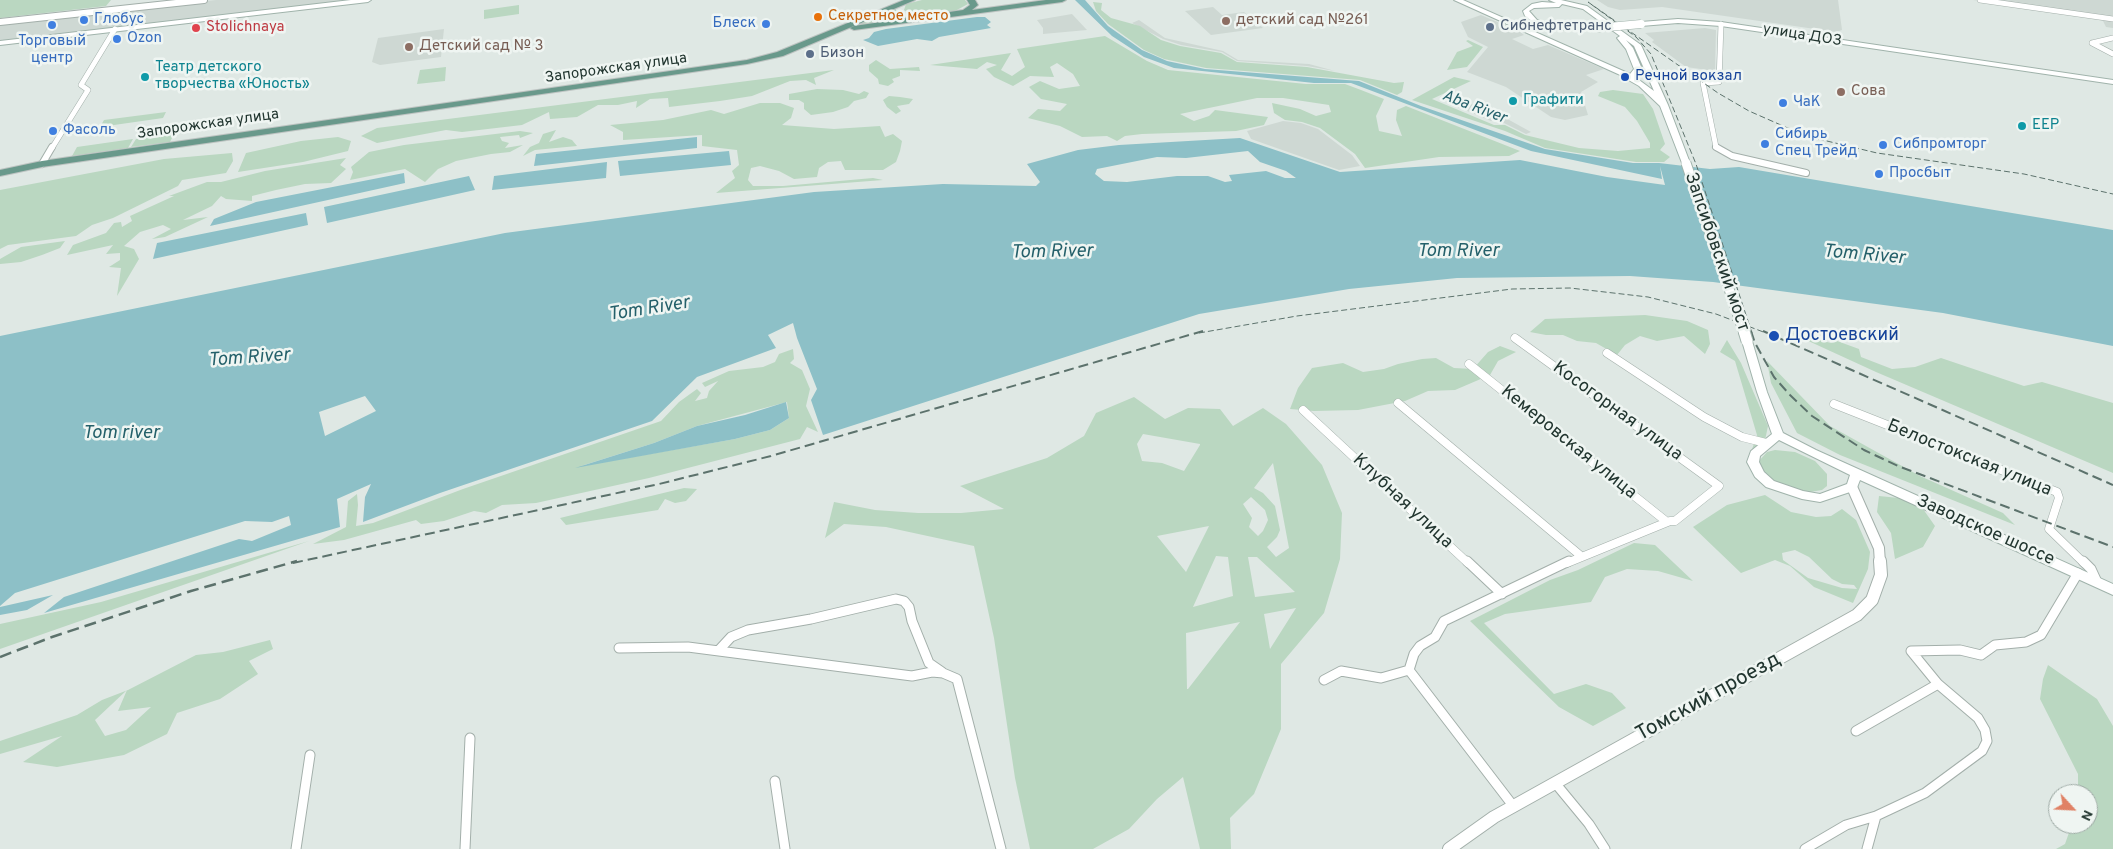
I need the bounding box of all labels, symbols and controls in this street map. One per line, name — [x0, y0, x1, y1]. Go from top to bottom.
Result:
place label: Секретное место — [828, 8, 949, 26]
place label: Глобус — [94, 11, 144, 29]
marker: Секретное место — [812, 11, 824, 23]
place label: детский сад №261 — [1236, 12, 1369, 30]
marker: Глобус — [78, 14, 90, 26]
place label: Блеск — [713, 15, 756, 33]
marker: детский сад №261 — [1220, 15, 1232, 27]
marker: Блеск — [760, 18, 772, 30]
place label: Сибнефтетранс — [1500, 18, 1612, 36]
marker: Торговый центр — [46, 19, 58, 31]
place label: Stolichnaya — [206, 19, 285, 37]
marker: Сибнефтетранс — [1484, 21, 1496, 33]
street label: улица ДОЗ — [1761, 21, 1843, 51]
marker: Stolichnaya — [190, 22, 202, 34]
place label: Ozon — [127, 30, 162, 48]
place label: Торговый центр — [18, 33, 86, 68]
marker: Ozon — [111, 33, 123, 45]
place label: Детский сад № 3 — [419, 38, 543, 56]
marker: Детский сад № 3 — [403, 41, 415, 53]
place label: Бизон — [820, 45, 864, 63]
marker: Бизон — [804, 48, 816, 60]
street label: Запорожская улица — [544, 50, 688, 88]
place label: Театр детского творчества «Юность» — [155, 59, 310, 94]
place label: Речной вокзал — [1635, 68, 1742, 86]
marker: Театр детского творчества «Юность» — [139, 71, 151, 83]
marker: Речной вокзал — [1619, 71, 1631, 83]
place label: Сова — [1851, 83, 1886, 101]
marker: Сова — [1835, 86, 1847, 98]
water label: Aba River — [1439, 87, 1509, 129]
place label: Графити — [1523, 92, 1584, 110]
place label: ЧаК — [1793, 94, 1821, 112]
marker: Графити — [1507, 95, 1519, 107]
marker: ЧаК — [1777, 97, 1789, 109]
street label: Запорожская улица — [136, 106, 280, 144]
place label: EEP — [2032, 117, 2059, 135]
marker: EEP — [2016, 120, 2028, 132]
place label: Фасоль — [63, 122, 116, 140]
marker: Фасоль — [47, 125, 59, 137]
place label: Сибирь Спец Трейд — [1775, 126, 1858, 161]
place label: Сибпромторг — [1893, 136, 1986, 154]
marker: Сибирь Спец Трейд — [1759, 138, 1771, 150]
marker: Сибпромторг — [1877, 139, 1889, 151]
place label: Просбыт — [1889, 165, 1951, 183]
marker: Просбыт — [1873, 168, 1885, 180]
street label: Запсибовский мост — [1679, 170, 1753, 334]
water label: Tom River — [1011, 241, 1093, 265]
water label: Tom River — [1417, 241, 1499, 263]
water label: Tom River — [1822, 241, 1906, 271]
water label: Tom River — [607, 292, 691, 328]
place label: Достоевский — [1785, 325, 1899, 347]
marker: Достоевский — [1767, 329, 1781, 343]
water label: Tom River — [207, 345, 291, 373]
street label: Косогорная улица — [1548, 358, 1686, 466]
street label: Кемеровская улица — [1496, 382, 1640, 504]
street label: Белостокская улица — [1883, 416, 2055, 502]
water label: Tom river — [83, 423, 159, 445]
street label: Клубная улица — [1347, 450, 1457, 554]
street label: Заводское шоссе — [1912, 491, 2058, 571]
street label: Томский проезд — [1632, 648, 1786, 748]
north arrow — [2048, 784, 2098, 834]
text: N — [2076, 807, 2096, 823]

